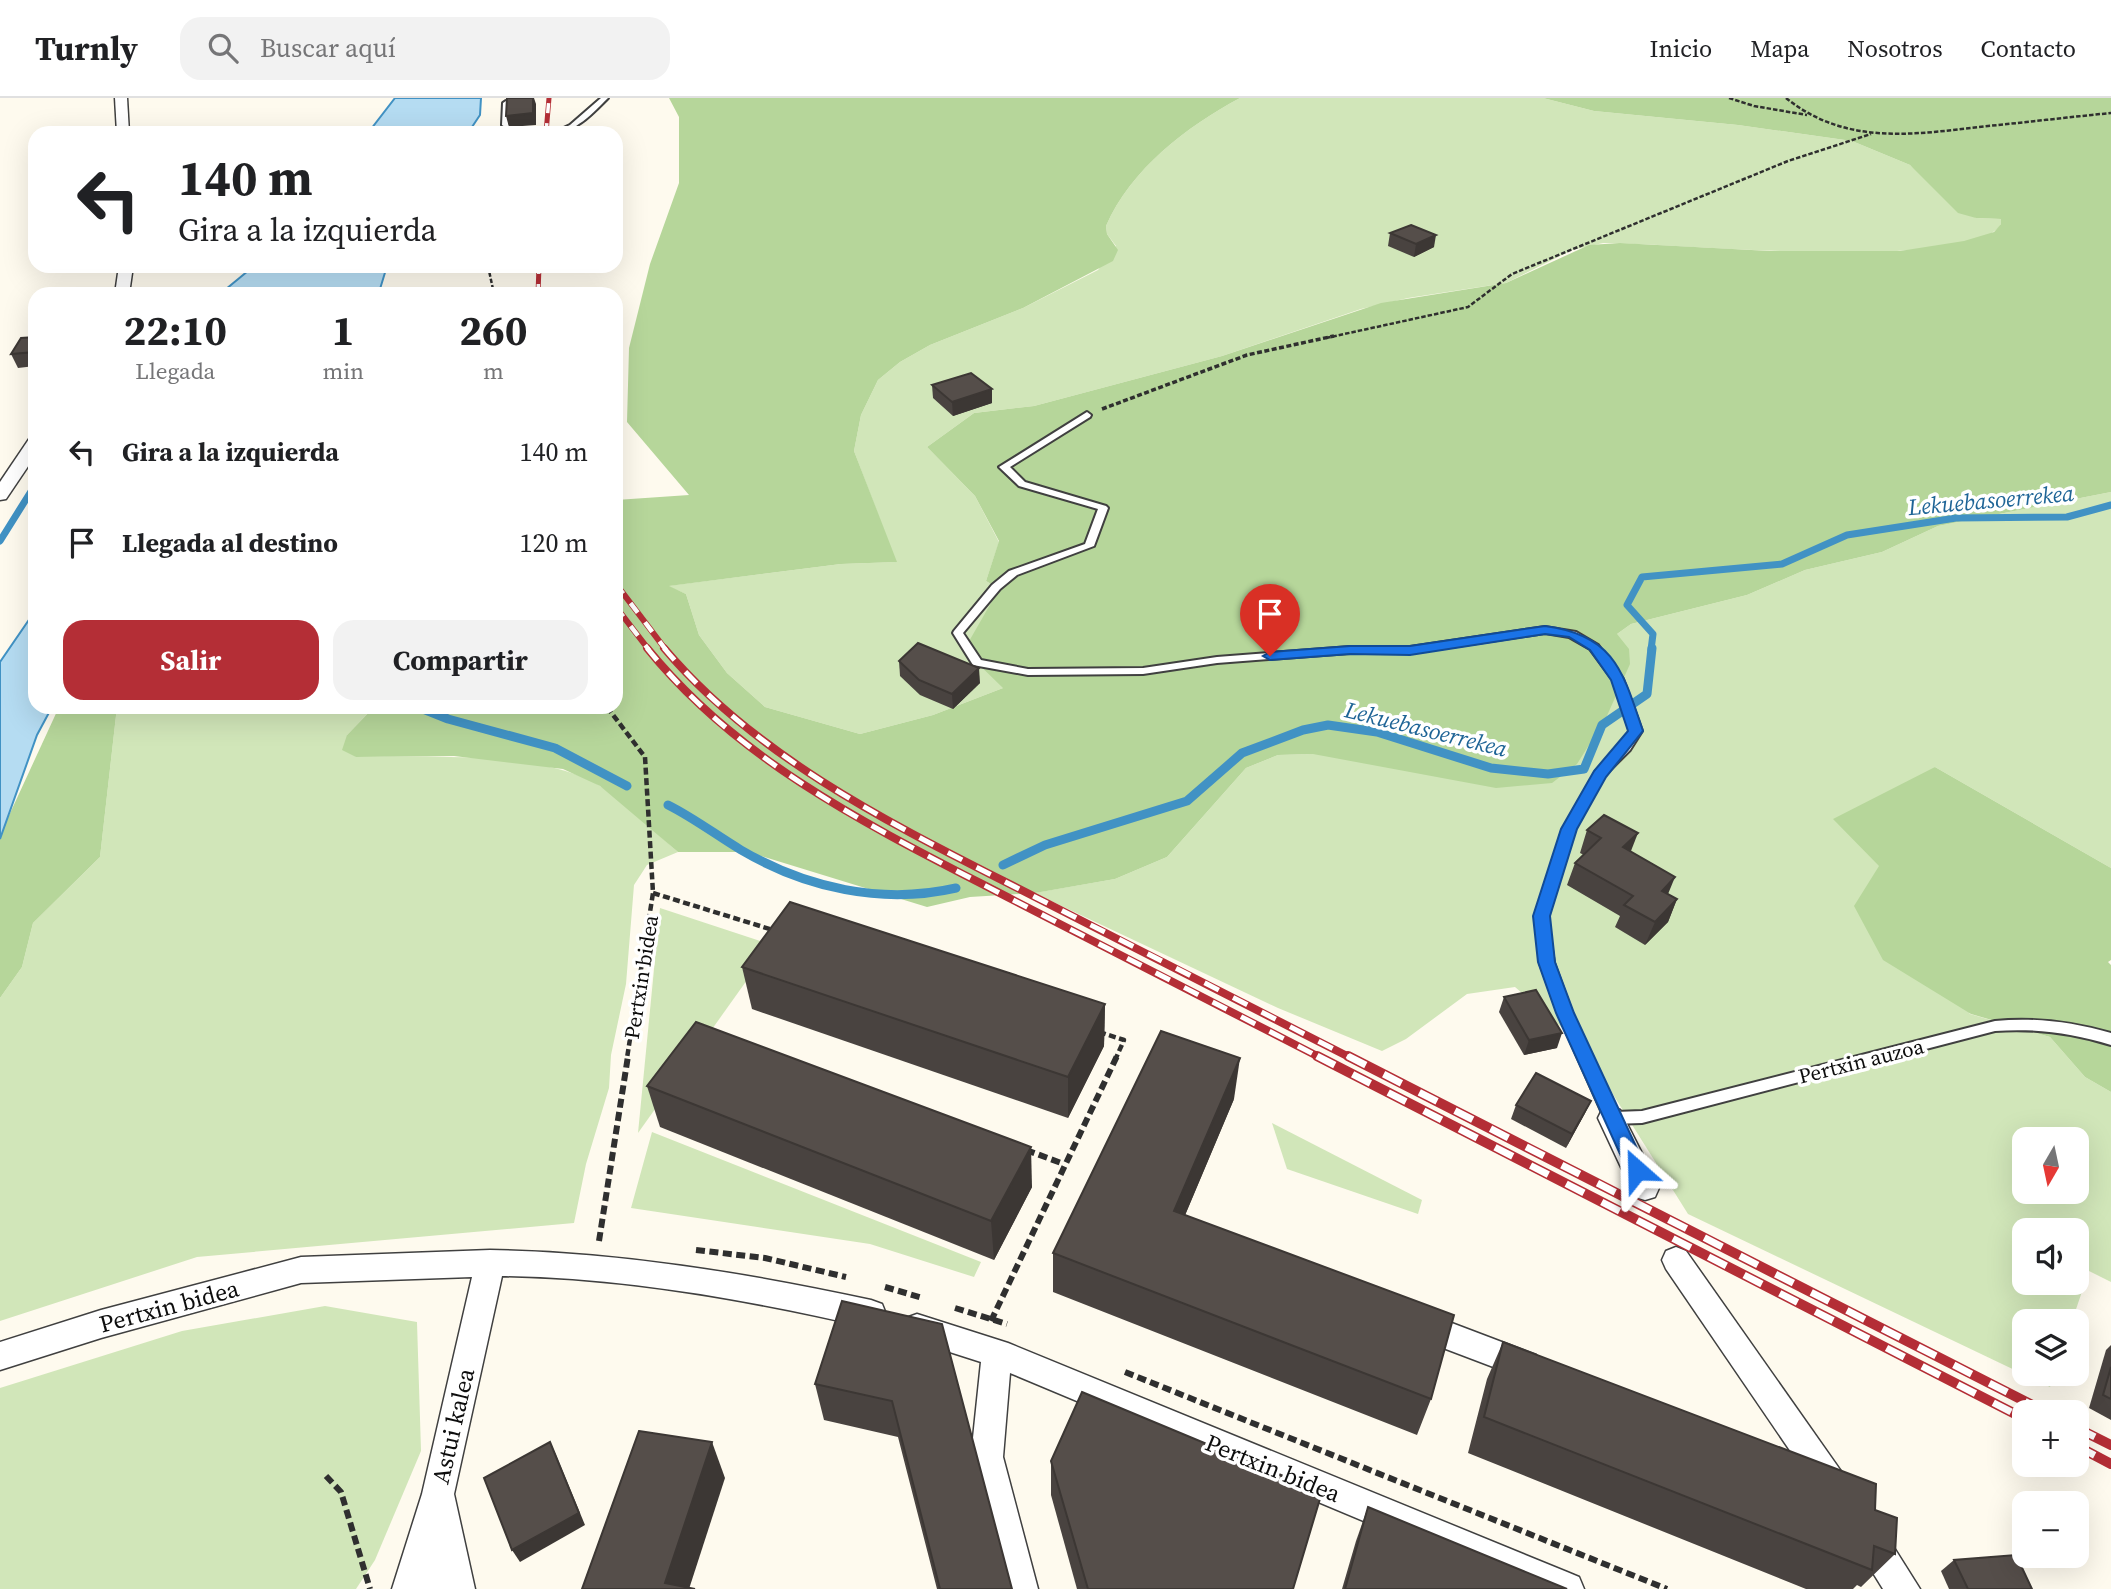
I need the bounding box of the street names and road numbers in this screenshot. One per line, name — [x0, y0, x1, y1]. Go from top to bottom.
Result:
street label: Pertxin bidea — [617, 913, 665, 1041]
street label: Pertxin auzoa — [1795, 1031, 1927, 1091]
street label: Pertxin bidea — [96, 1271, 243, 1340]
street label: Astui kalea — [424, 1364, 482, 1487]
street label: Pertxin bidea — [1201, 1426, 1346, 1510]

